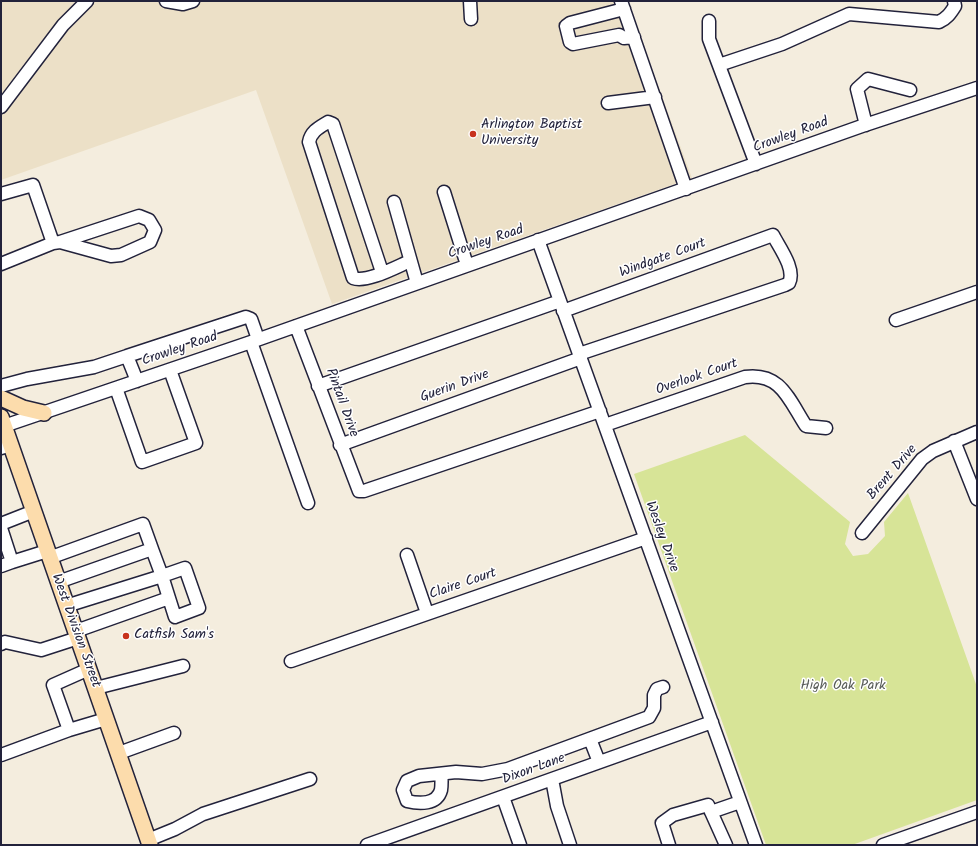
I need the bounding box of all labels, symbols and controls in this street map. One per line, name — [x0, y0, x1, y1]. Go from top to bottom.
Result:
street label: Crowley Road — [751, 115, 831, 157]
place label: Arlington Baptist University — [481, 118, 582, 150]
marker: Arlington Baptist University — [468, 129, 478, 139]
street label: Crowley Road — [446, 222, 526, 264]
street label: Windgate Court — [617, 236, 709, 282]
street label: Crowley Road — [140, 329, 220, 371]
street label: Overlook Court — [654, 356, 740, 400]
street label: Pintail Drive — [321, 366, 361, 440]
street label: Guerin Drive — [418, 367, 492, 407]
street label: Brent Drive — [865, 442, 921, 504]
street label: Wesley Drive — [640, 499, 682, 575]
street label: Claire Court — [427, 566, 499, 604]
street label: West Division Street — [47, 572, 103, 690]
place label: Catfish Sam's — [134, 628, 214, 644]
marker: Catfish Sam's — [121, 631, 131, 641]
park label: High Oak Park — [800, 679, 886, 695]
street label: Dixon Lane — [500, 751, 568, 789]

